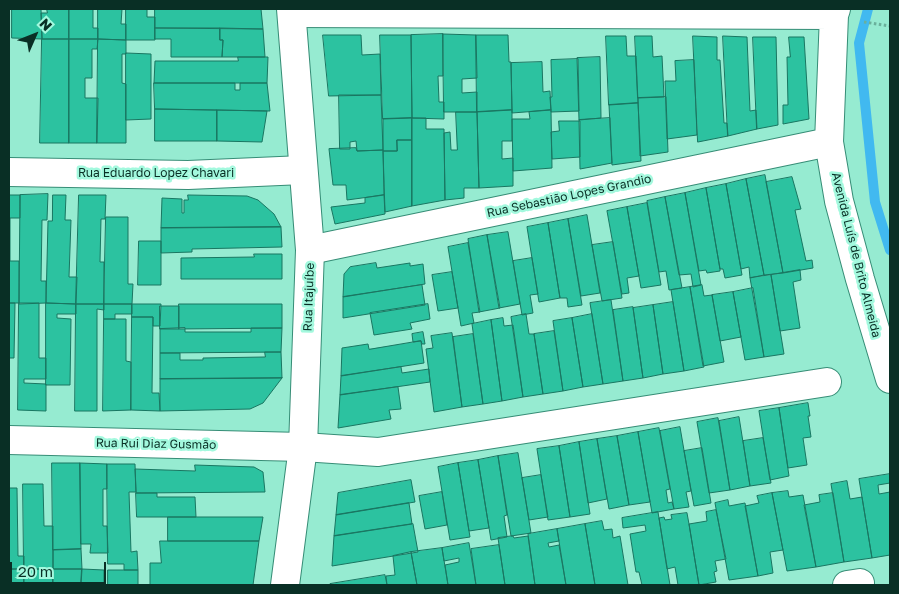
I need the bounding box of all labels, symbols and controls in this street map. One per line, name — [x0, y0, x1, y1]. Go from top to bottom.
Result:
north arrow — [10, 10, 60, 60]
text: N — [36, 14, 56, 34]
street label: Rua Eduardo Lopez Chavari — [78, 166, 234, 180]
street label: Avenida Luís de Brito Almeida — [828, 171, 884, 339]
street label: Rua Sebastião Lopes Grandio — [485, 172, 653, 220]
street label: Rua Itajuíbe — [301, 262, 317, 332]
street label: Rua Rui Diaz Gusmão — [96, 436, 216, 452]
scale bar — [12, 552, 109, 584]
text: 20 m — [18, 562, 53, 580]

